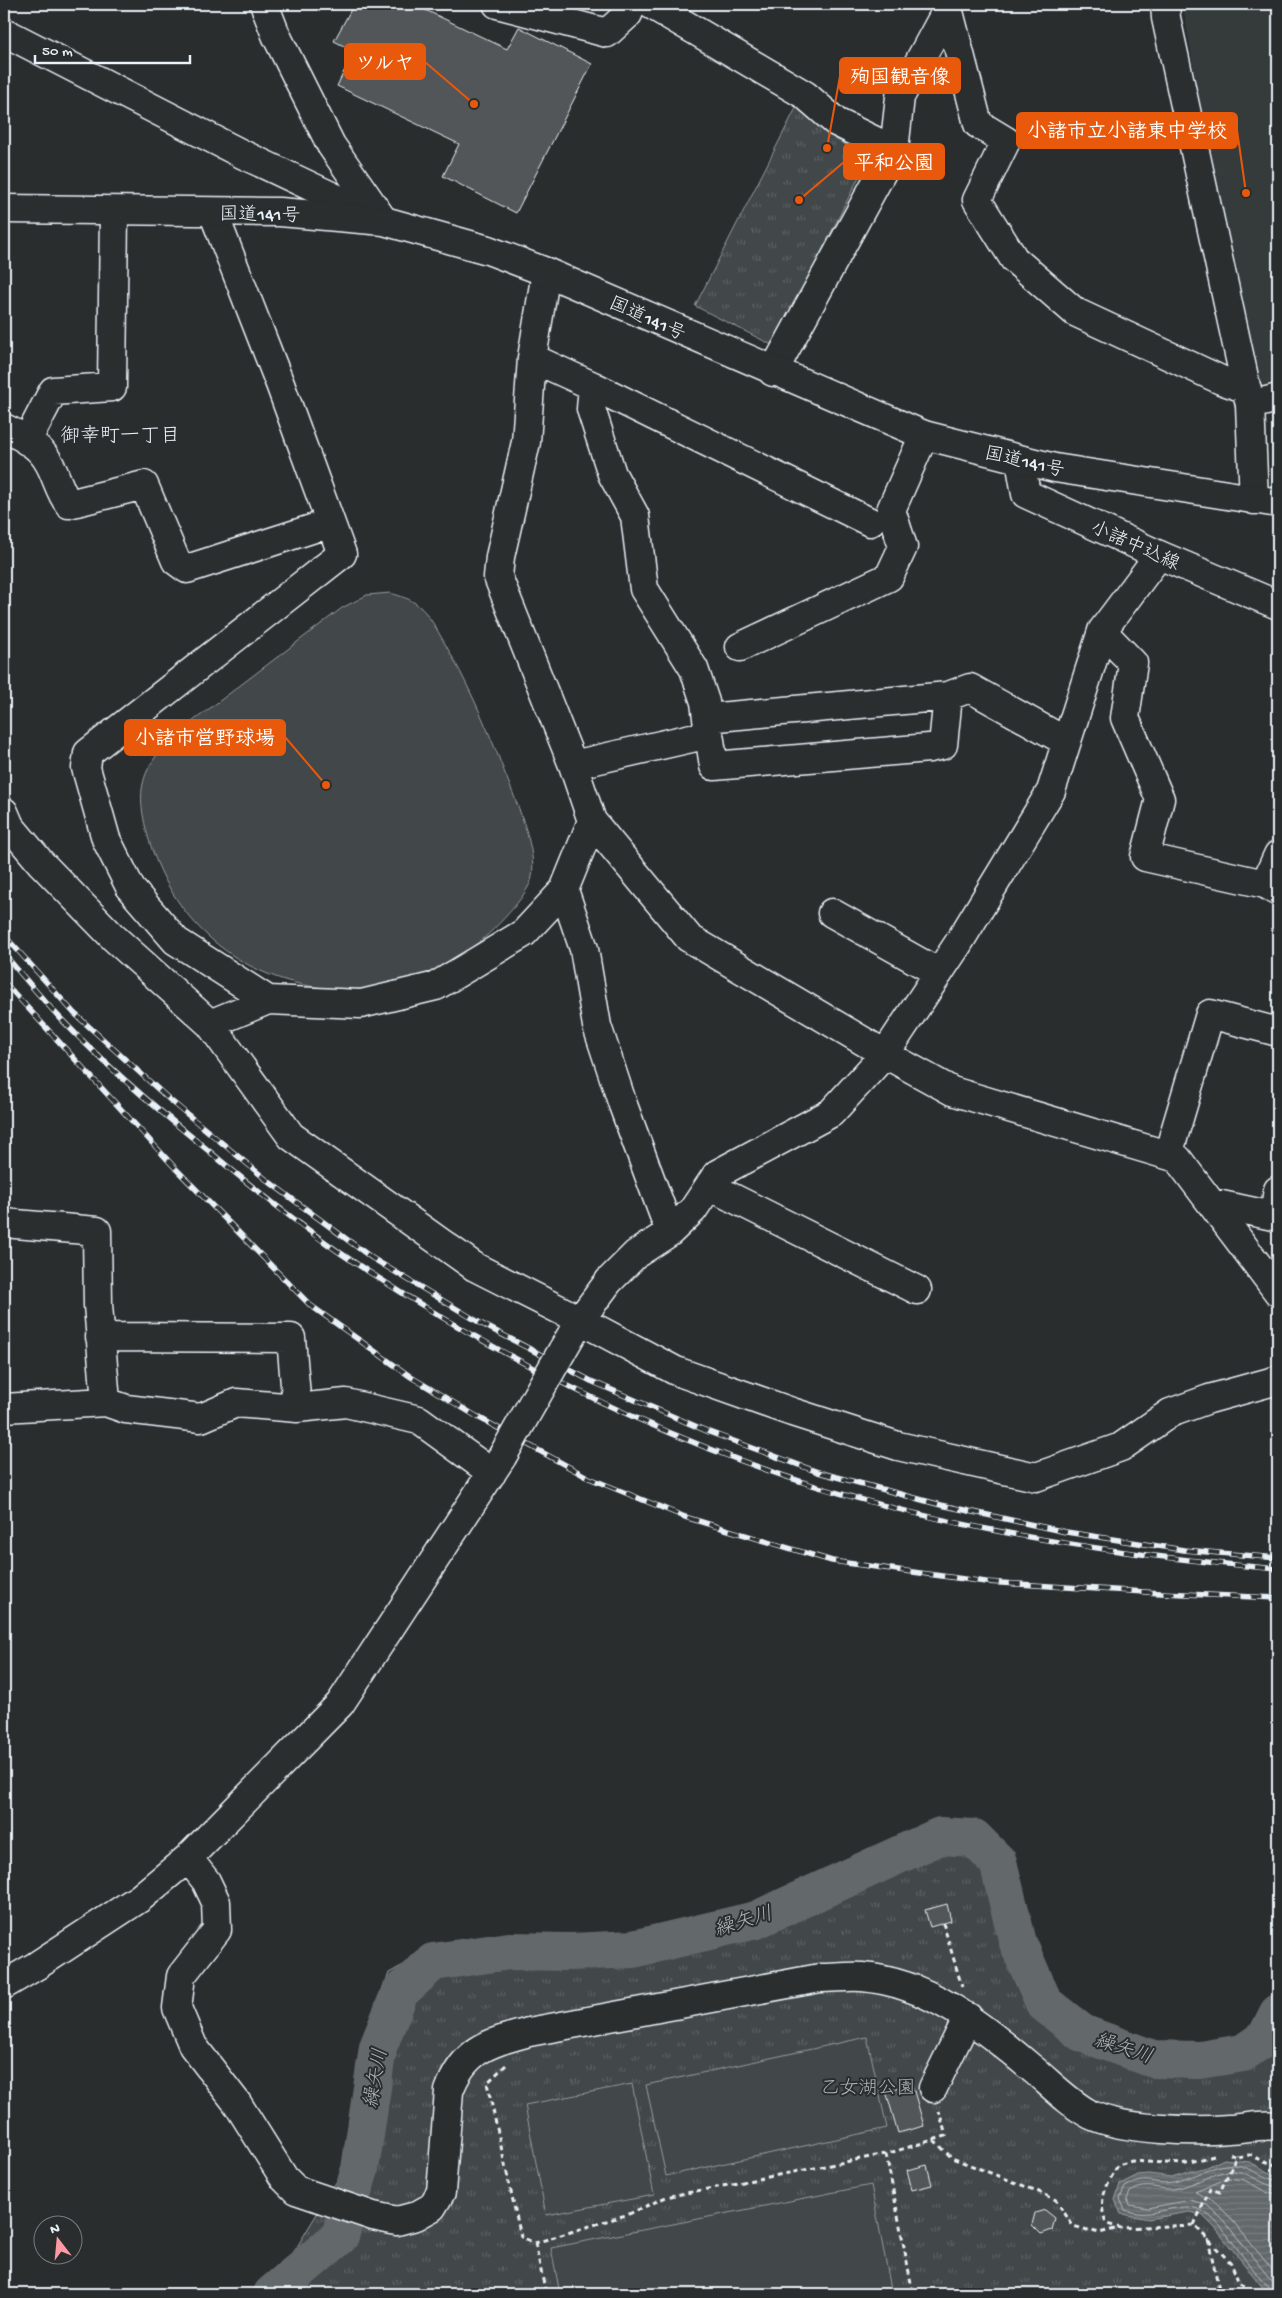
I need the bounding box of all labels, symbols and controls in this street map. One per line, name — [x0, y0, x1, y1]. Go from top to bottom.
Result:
scale bar — [35, 32, 190, 64]
text: 50 m — [42, 43, 73, 61]
callout: ツルヤ — [345, 44, 425, 79]
text: ツルヤ — [356, 54, 414, 77]
callout: 殉国観音像 — [840, 58, 960, 93]
text: 殉国観音像 — [850, 66, 950, 91]
callout: 小諸市立小諸東中学校 — [1017, 113, 1237, 148]
text: 小諸市立小諸東中学校 — [1027, 120, 1227, 145]
callout: 平和公園 — [844, 144, 944, 179]
text: 平和公園 — [854, 152, 934, 177]
street label: 国道141号 — [219, 203, 301, 229]
street label: 国道141号 — [605, 292, 689, 347]
district label: 御幸町一丁目 — [60, 424, 180, 449]
street label: 国道141号 — [982, 442, 1067, 484]
street label: 小諸中込線 — [1086, 516, 1183, 577]
callout: 小諸市営野球場 — [125, 720, 285, 755]
text: 小諸市営野球場 — [135, 727, 275, 752]
water label: 繰矢川 — [712, 1903, 776, 1943]
water label: 繰矢川 — [1091, 2029, 1155, 2071]
water label: 繰矢川 — [360, 2047, 394, 2110]
park label: 乙女湖公園 — [820, 2078, 916, 2101]
north arrow — [32, 2216, 82, 2266]
text: N — [48, 2220, 62, 2239]

